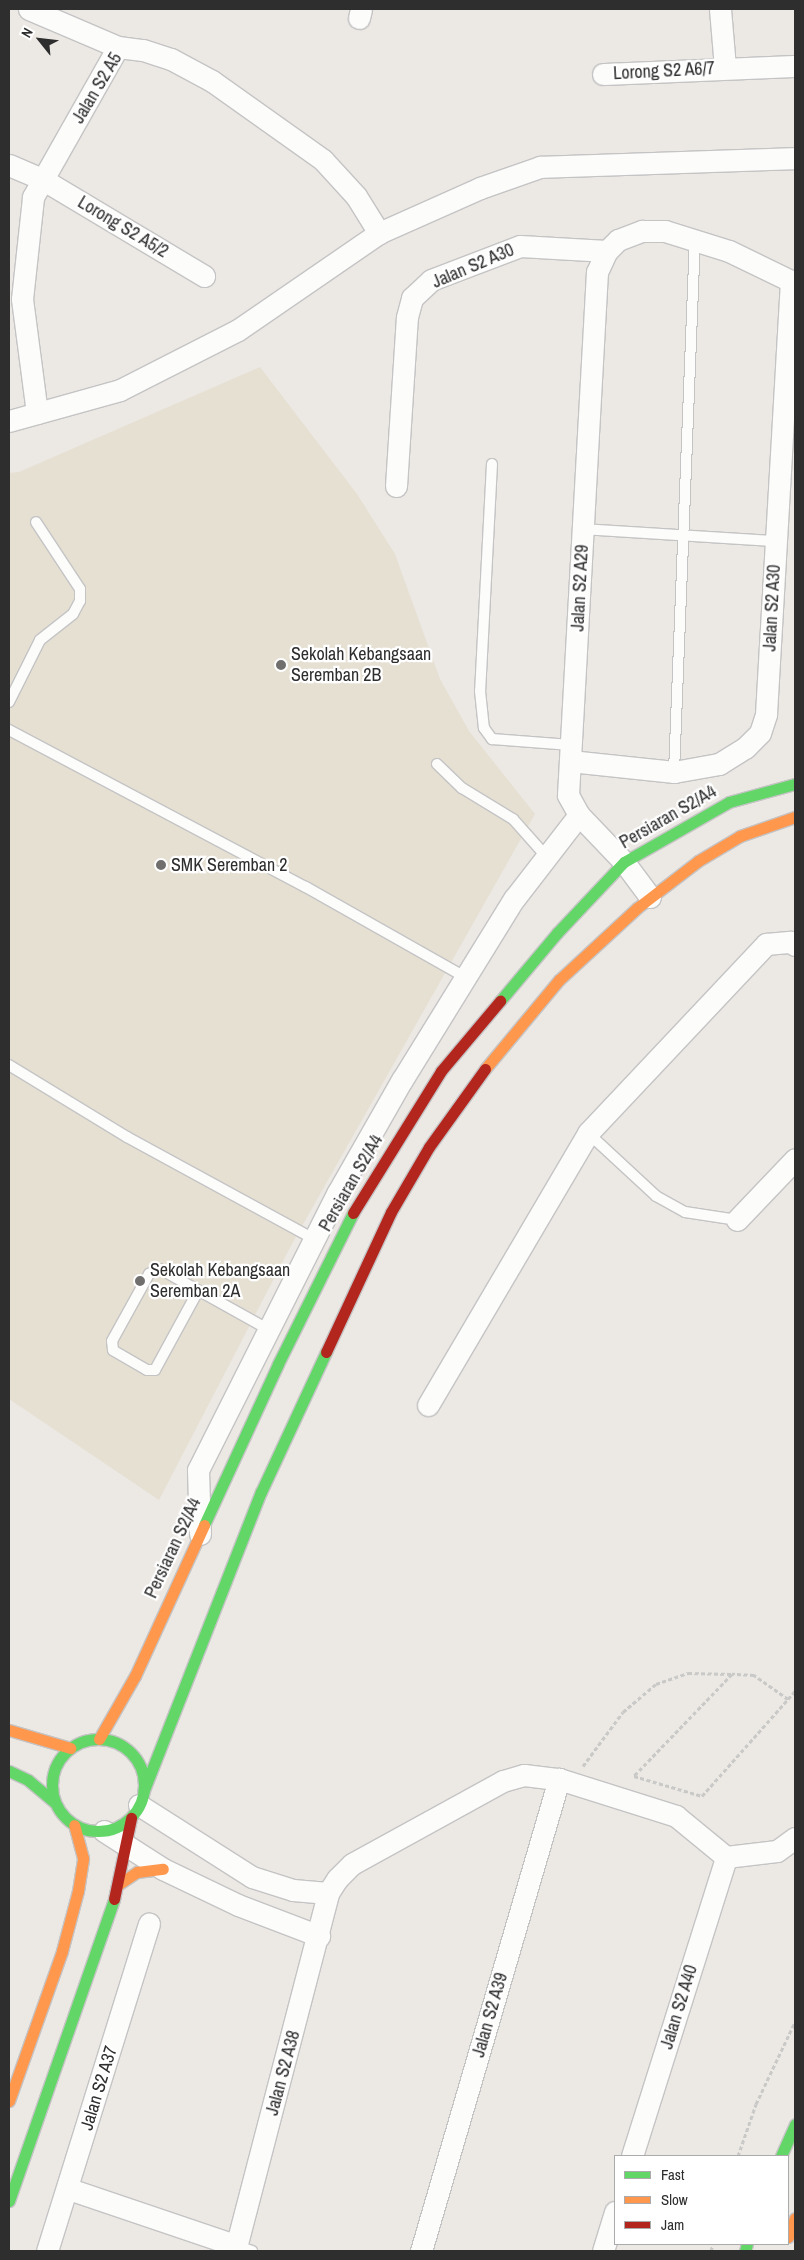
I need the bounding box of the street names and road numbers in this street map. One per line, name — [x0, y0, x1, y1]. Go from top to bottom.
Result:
street label: Jalan S2 A5 — [67, 48, 127, 128]
street label: Lorong S2 A6/7 — [612, 58, 716, 84]
street label: Lorong S2 A5/2 — [73, 191, 173, 263]
street label: Jalan S2 A30 — [428, 239, 518, 293]
street label: Jalan S2 A29 — [567, 544, 593, 632]
street label: Jalan S2 A30 — [759, 564, 785, 652]
street label: Persiaran S2/A4 — [616, 781, 720, 853]
street label: Persiaran S2/A4 — [315, 1131, 387, 1235]
street label: Persiaran S2/A4 — [140, 1494, 206, 1602]
street label: Jalan S2 A40 — [656, 1962, 702, 2052]
street label: Jalan S2 A39 — [468, 1970, 512, 2060]
street label: Jalan S2 A38 — [261, 2028, 305, 2118]
street label: Jalan S2 A37 — [76, 2043, 122, 2133]

